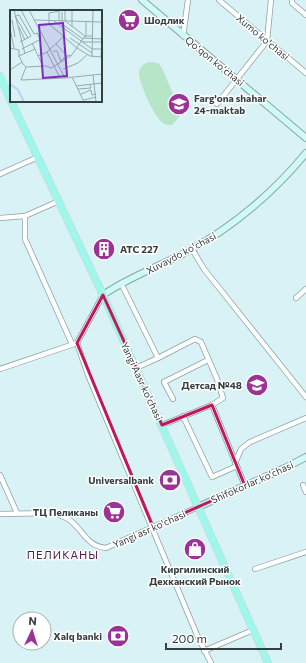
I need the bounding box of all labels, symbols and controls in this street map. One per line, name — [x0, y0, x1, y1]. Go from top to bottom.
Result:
supermarket icon: Шодлик — [116, 7, 142, 33]
inset map — [10, 10, 102, 102]
street label: Xumo ko'chasi — [234, 11, 292, 63]
place label: Шодлик — [144, 14, 185, 26]
street label: Qoʻqon koʻchasi — [183, 34, 247, 88]
school or university icon: Farg'ona shahar 24-maktab — [166, 91, 192, 117]
place label: Farg'ona shahar 24-maktab — [194, 92, 267, 116]
street label: Xuvaydo ko'chasi — [144, 230, 218, 276]
building icon: АТС 227 — [91, 236, 117, 262]
place label: АТС 227 — [120, 243, 159, 255]
street label: Yangi Aasr ko'chasi — [119, 340, 165, 422]
school or university icon: Детсад №48 — [244, 372, 270, 398]
place label: Детсад №48 — [182, 379, 242, 391]
street label: Shifokorlar ko'chasi — [209, 458, 295, 506]
bank icon: Universalbank — [157, 467, 183, 493]
place label: Universalbank — [88, 474, 154, 486]
supermarket icon: ТЦ Пеликаны — [101, 499, 127, 525]
place label: ТЦ Пеликаны — [33, 506, 98, 518]
street label: Yangi asr ko'chasi — [111, 508, 187, 550]
shop icon: Киргилинский Дехканский Рынок — [182, 536, 208, 562]
district label: ПЕЛИКАНЫ — [27, 548, 99, 561]
place label: Киргилинский Дехканский Рынок — [149, 563, 241, 587]
north arrow — [12, 611, 52, 651]
text: N — [28, 614, 37, 627]
bank icon: Xalq banki — [105, 623, 131, 649]
scale bar — [166, 625, 281, 651]
place label: Xalq banki — [54, 630, 102, 642]
text: 200 m — [172, 631, 207, 645]

